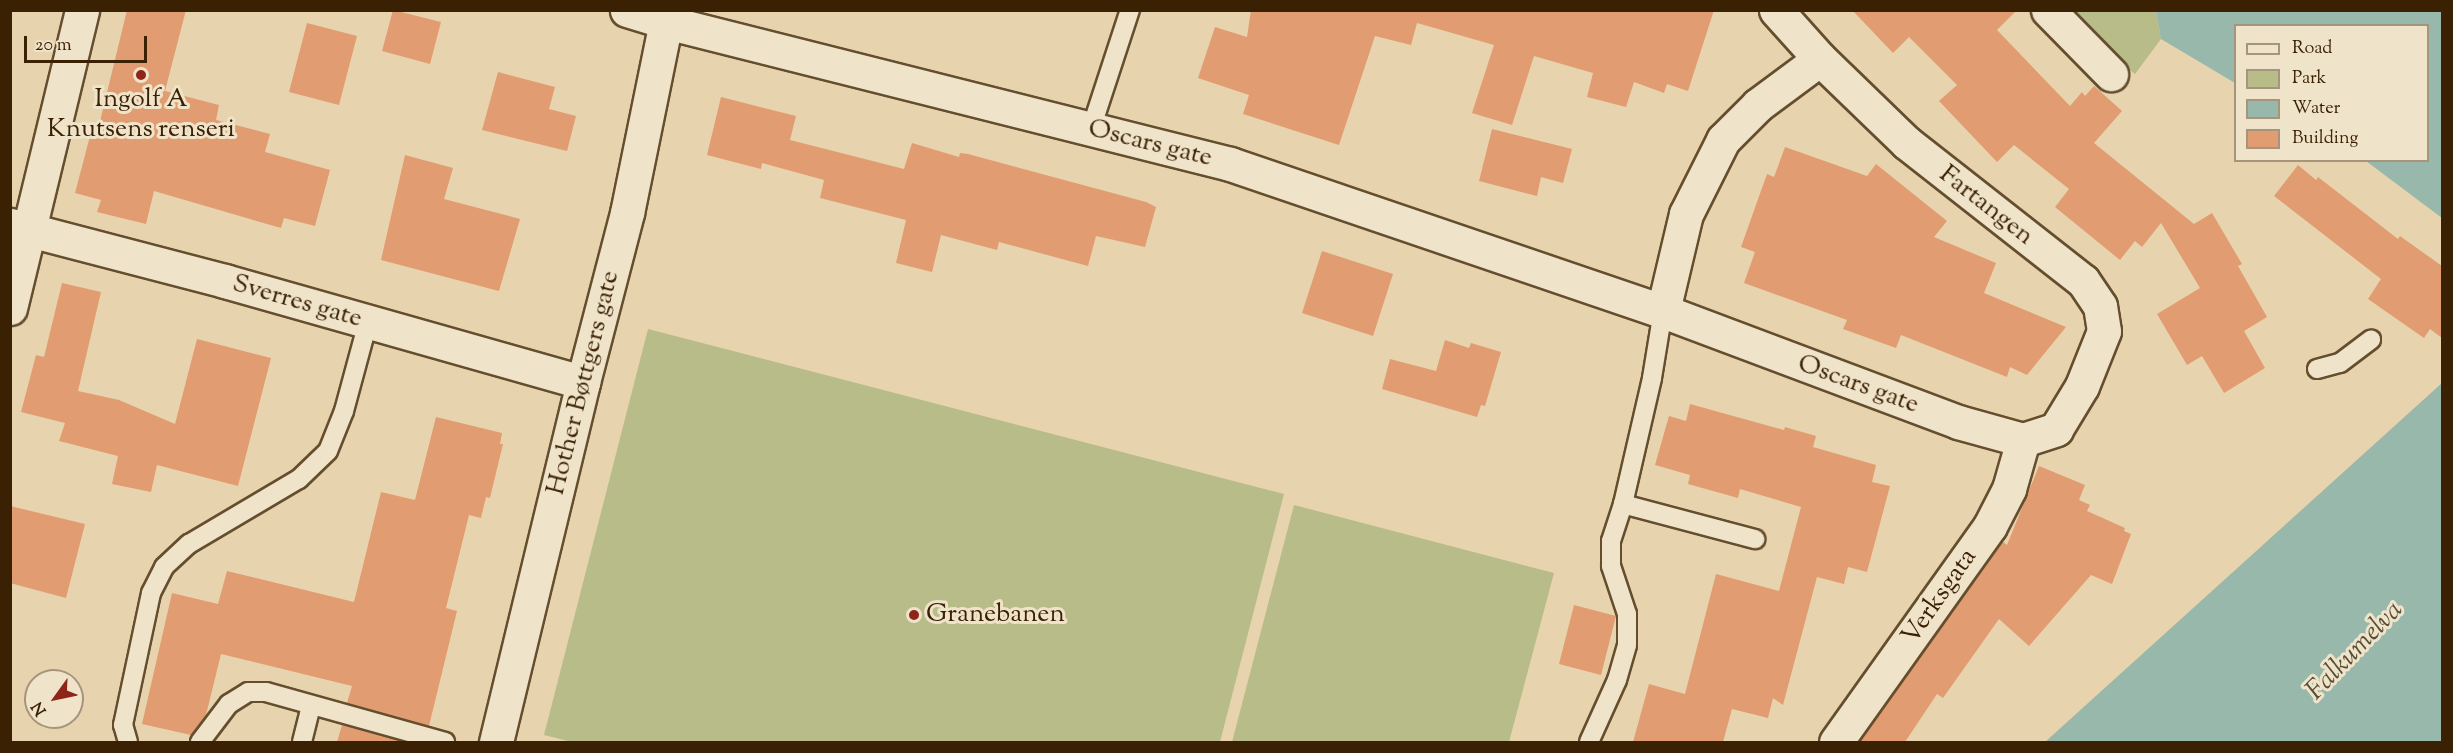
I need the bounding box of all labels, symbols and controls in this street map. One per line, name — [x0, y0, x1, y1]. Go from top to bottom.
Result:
scale bar — [27, 24, 150, 62]
legend — [2234, 24, 2429, 162]
text: 20 m — [35, 33, 72, 59]
text: Road — [2292, 36, 2332, 62]
text: Park — [2292, 66, 2326, 92]
marker: Ingolf A Knutsens renseri — [134, 68, 148, 82]
place label: Ingolf A Knutsens renseri — [47, 84, 235, 146]
text: Water — [2292, 96, 2340, 122]
street label: Oscars gate — [1085, 114, 1215, 174]
text: Building — [2292, 126, 2358, 152]
street label: Fartangen — [1932, 159, 2040, 253]
street label: Hother Bøttgers gate — [541, 268, 627, 498]
street label: Sverres gate — [229, 269, 365, 335]
street label: Oscars gate — [1793, 349, 1923, 421]
street label: Verksgata — [1896, 543, 1984, 651]
water label: Falkumelva — [2300, 595, 2410, 707]
place label: Granebanen — [926, 599, 1065, 631]
marker: Granebanen — [907, 608, 921, 622]
north arrow — [24, 669, 84, 729]
text: N — [27, 696, 53, 720]

